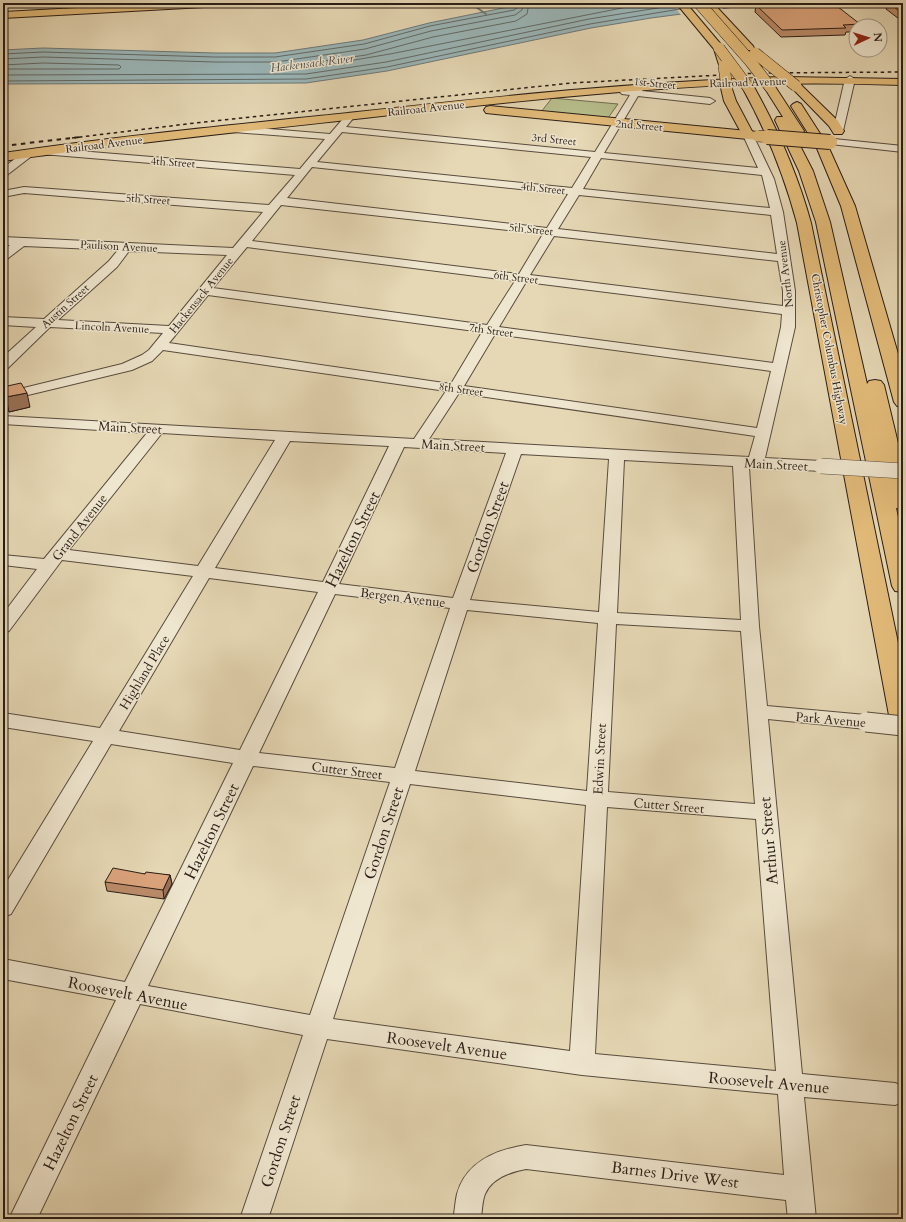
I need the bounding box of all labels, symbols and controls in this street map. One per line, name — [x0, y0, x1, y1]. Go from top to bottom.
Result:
north arrow — [848, 18, 888, 58]
text: N — [870, 32, 885, 43]
water label: Hackensack River — [269, 50, 356, 76]
street label: 1st Street — [633, 74, 677, 93]
street label: Railroad Avenue — [709, 74, 787, 91]
street label: Railroad Avenue — [387, 97, 465, 120]
street label: 2nd Street — [615, 116, 664, 135]
street label: 3rd Street — [531, 130, 578, 149]
street label: Railroad Avenue — [65, 132, 143, 157]
street label: 4th Street — [150, 153, 196, 172]
street label: 4th Street — [520, 179, 566, 198]
street label: 5th Street — [125, 190, 171, 209]
street label: 5th Street — [508, 220, 554, 239]
street label: Paulison Avenue — [80, 237, 158, 256]
street label: North Avenue — [774, 240, 797, 308]
street label: Hackensack Avenue — [166, 254, 237, 337]
street label: 6th Street — [493, 267, 539, 288]
street label: Christopher Columbus Highway — [808, 272, 852, 426]
street label: Austin Street — [38, 280, 93, 332]
street label: Lincoln Avenue — [74, 318, 150, 337]
street label: 7th Street — [468, 320, 515, 341]
street label: 8th Street — [438, 379, 485, 400]
street label: Main Street — [98, 417, 162, 439]
street label: Main Street — [421, 435, 485, 457]
street label: Main Street — [744, 454, 808, 476]
street label: Gordon Street — [461, 478, 515, 576]
street label: Hazelton Street — [320, 488, 386, 591]
street label: Grand Avenue — [48, 490, 112, 565]
street label: Bergen Avenue — [359, 584, 447, 612]
street label: Highland Place — [115, 632, 174, 713]
street label: Park Avenue — [795, 708, 867, 732]
street label: Edwin Street — [589, 723, 611, 795]
street label: Cutter Street — [311, 758, 383, 784]
street label: Hazelton Street — [179, 780, 245, 883]
street label: Gordon Street — [359, 784, 409, 882]
street label: Cutter Street — [633, 794, 705, 818]
street label: Arthur Street — [754, 796, 784, 886]
street label: Roosevelt Avenue — [66, 972, 190, 1016]
street label: Roosevelt Avenue — [385, 1027, 509, 1065]
street label: Roosevelt Avenue — [707, 1067, 830, 1099]
street label: Hazelton Street — [38, 1071, 104, 1174]
street label: Gordon Street — [256, 1092, 306, 1190]
street label: Barnes Drive West — [610, 1156, 740, 1194]

